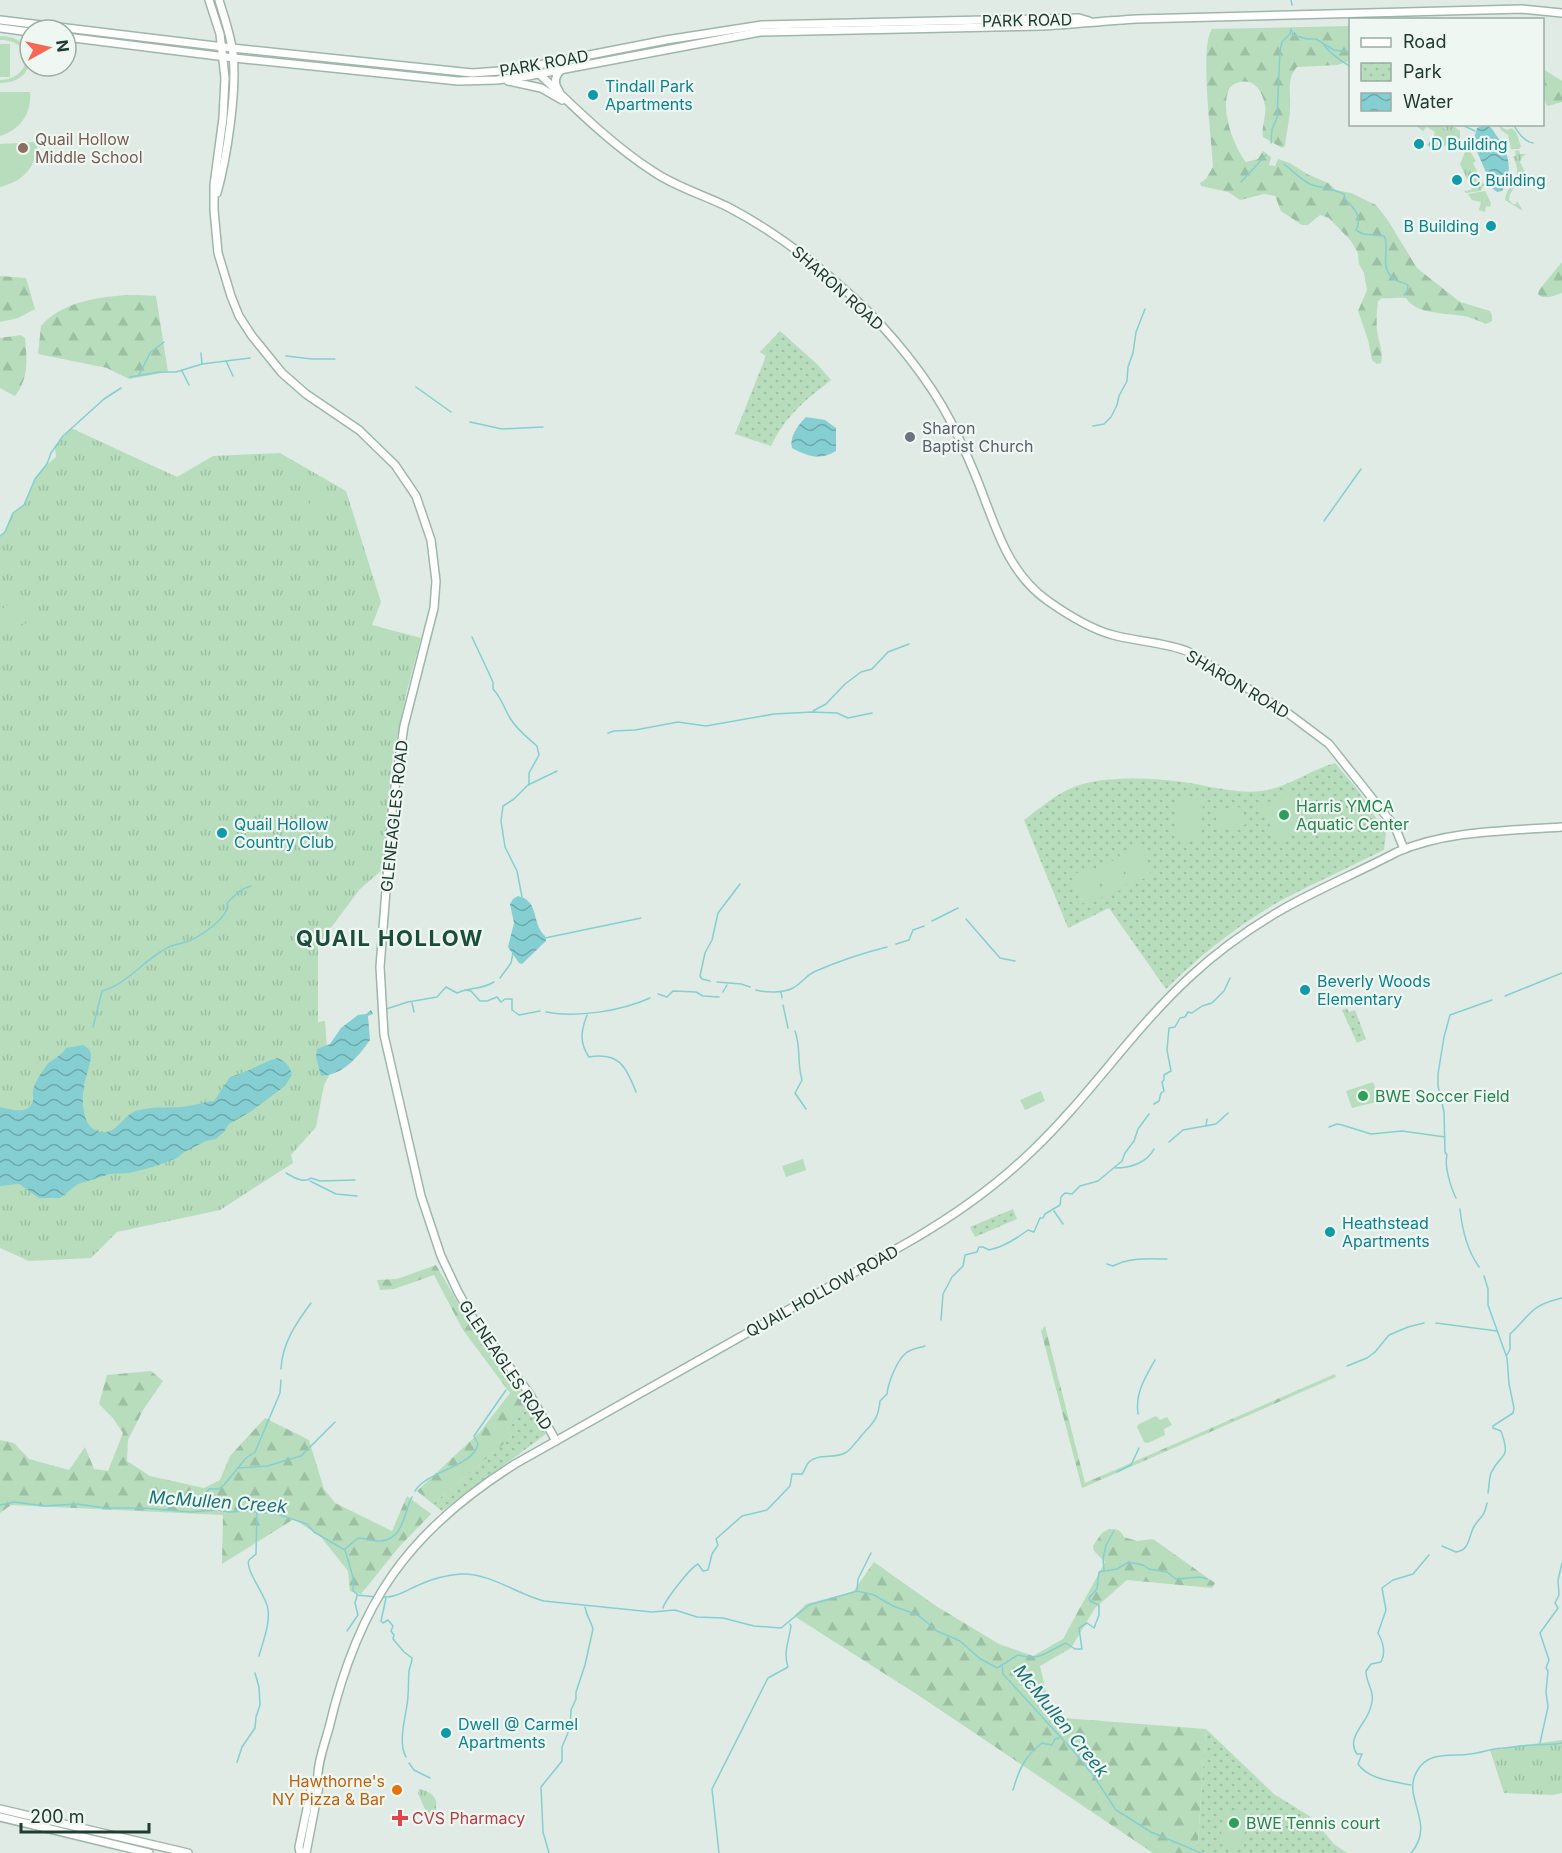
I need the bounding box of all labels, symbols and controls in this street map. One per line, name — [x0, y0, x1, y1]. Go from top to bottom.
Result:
street label: PARK ROAD — [982, 9, 1072, 31]
north arrow — [18, 18, 78, 78]
legend — [1349, 18, 1544, 126]
text: Road — [1403, 31, 1446, 52]
text: N — [52, 38, 74, 53]
street label: PARK ROAD — [498, 45, 590, 81]
text: Park — [1403, 61, 1442, 82]
place label: Tindall Park Apartments — [605, 76, 694, 114]
marker: Tindall Park Apartments — [586, 88, 600, 102]
text: Water — [1403, 91, 1453, 112]
place label: Quail Hollow Middle School — [35, 129, 143, 167]
place label: D Building — [1431, 134, 1508, 154]
marker: D Building — [1412, 137, 1426, 151]
marker: Quail Hollow Middle School — [16, 141, 30, 155]
place label: C Building — [1469, 170, 1546, 190]
marker: C Building — [1450, 173, 1464, 187]
place label: B Building — [1403, 216, 1479, 236]
marker: B Building — [1484, 219, 1498, 233]
street label: SHARON ROAD — [788, 241, 888, 335]
place label: Sharon Baptist Church — [922, 418, 1034, 456]
marker: Sharon Baptist Church — [903, 430, 917, 444]
street label: SHARON ROAD — [1183, 645, 1293, 723]
street label: GLENEAGLES ROAD — [376, 739, 412, 893]
place label: Harris YMCA Aquatic Center — [1296, 796, 1409, 834]
marker: Harris YMCA Aquatic Center — [1277, 808, 1291, 822]
place label: Quail Hollow Country Club — [234, 814, 334, 852]
marker: Quail Hollow Country Club — [215, 826, 229, 840]
district label: QUAIL HOLLOW — [296, 925, 484, 951]
place label: Beverly Woods Elementary — [1317, 971, 1431, 1009]
marker: Beverly Woods Elementary — [1298, 983, 1312, 997]
place label: BWE Soccer Field — [1375, 1086, 1510, 1106]
marker: BWE Soccer Field — [1356, 1089, 1370, 1103]
place label: Heathstead Apartments — [1342, 1213, 1430, 1251]
marker: Heathstead Apartments — [1323, 1225, 1337, 1239]
street label: QUAIL HOLLOW ROAD — [742, 1241, 902, 1341]
street label: GLENEAGLES ROAD — [455, 1296, 557, 1434]
water label: McMullen Creek — [148, 1486, 289, 1517]
water label: McMullen Creek — [1010, 1660, 1114, 1782]
place label: Dwell @ Carmel Apartments — [458, 1714, 578, 1752]
marker: Dwell @ Carmel Apartments — [439, 1726, 453, 1740]
place label: Hawthorne's NY Pizza & Bar — [272, 1771, 385, 1809]
marker: Hawthorne's NY Pizza & Bar — [390, 1783, 404, 1797]
scale bar — [21, 1796, 148, 1834]
text: 200 m — [30, 1806, 85, 1827]
place label: CVS Pharmacy — [412, 1808, 525, 1828]
marker: CVS Pharmacy — [393, 1811, 407, 1825]
place label: BWE Tennis court — [1246, 1813, 1380, 1833]
marker: BWE Tennis court — [1227, 1816, 1241, 1830]

